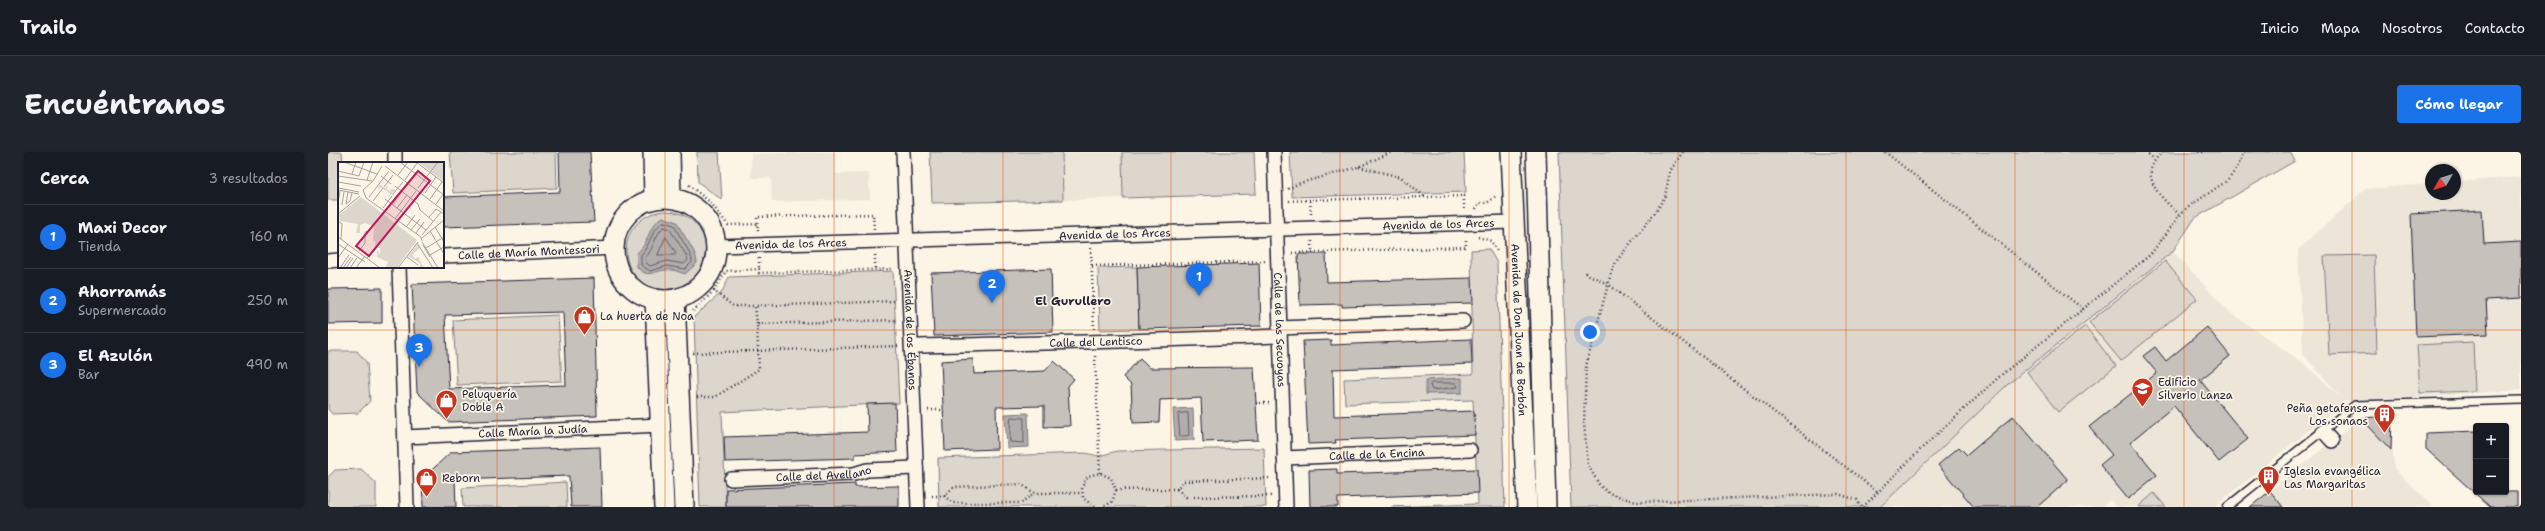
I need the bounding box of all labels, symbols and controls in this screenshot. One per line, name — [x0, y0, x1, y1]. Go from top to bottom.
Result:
text: Trailo — [20, 15, 77, 40]
text: Inicio — [2261, 19, 2299, 37]
text: Mapa — [2321, 19, 2360, 37]
text: Nosotros — [2382, 19, 2443, 37]
text: Contacto — [2465, 19, 2525, 37]
text: Encuéntranos — [24, 85, 226, 123]
button: Cómo llegar — [2397, 85, 2521, 123]
inset map — [338, 162, 444, 268]
north arrow — [2425, 164, 2461, 200]
text: Cerca — [40, 167, 89, 189]
text: 3 resultados — [209, 170, 288, 187]
street label: Avenida de los Arces — [1382, 215, 1495, 233]
text: Maxi Decor — [78, 218, 167, 238]
street label: Avenida de los Arces — [1059, 225, 1171, 243]
text: 1 — [50, 228, 56, 245]
text: 160 m — [250, 228, 288, 245]
street label: Avenida de los Arces — [735, 235, 847, 253]
text: Tienda — [78, 238, 121, 255]
street label: Calle de María Montessori — [458, 241, 600, 263]
street label: Avenida de Don Juan de Borbón — [1508, 243, 1530, 417]
pin: 1 — [1186, 263, 1212, 296]
street label: Avenida de los Ébanos — [900, 269, 921, 391]
pin: 2 — [979, 270, 1005, 303]
street label: Calle de las Secuoyas — [1271, 272, 1289, 388]
text: Ahorramás — [78, 282, 166, 302]
text: 2 — [48, 292, 58, 309]
text: 250 m — [247, 292, 288, 309]
district label: El Gurullero — [1035, 293, 1111, 309]
text: Supermercado — [78, 302, 166, 319]
shop icon: La huerta de Noa — [572, 303, 598, 336]
place label: La huerta de Noa — [600, 309, 694, 324]
your location — [1580, 322, 1600, 342]
street label: Calle del Lentisco — [1049, 333, 1143, 350]
pin: 3 — [406, 334, 432, 367]
text: El Azulón — [78, 346, 153, 366]
text: 3 — [48, 356, 58, 373]
text: 490 m — [246, 356, 288, 373]
text: Bar — [78, 366, 100, 383]
school or university icon: Edificio Silverio Lanza — [2129, 375, 2155, 408]
place label: Edificio Silverio Lanza — [2158, 375, 2233, 403]
shop icon: Peluquería Doble A — [434, 387, 460, 420]
place label: Peluquería Doble A — [462, 387, 517, 415]
place label: Peña getafense Los sonaos — [2287, 401, 2368, 429]
building icon: Peña getafense Los sonaos — [2371, 401, 2397, 434]
street label: Calle María la Judía — [478, 421, 588, 441]
map controls — [2473, 423, 2509, 495]
button: + — [2473, 423, 2509, 459]
street label: Calle de la Encina — [1329, 444, 1425, 464]
button: − — [2473, 459, 2509, 495]
street label: Calle del Avellano — [775, 462, 872, 485]
building icon: Iglesia evangélica Las Margaritas — [2255, 464, 2281, 497]
place label: Iglesia evangélica Las Margaritas — [2284, 464, 2381, 492]
shop icon: Reborn — [414, 465, 440, 498]
place label: Reborn — [442, 471, 480, 486]

